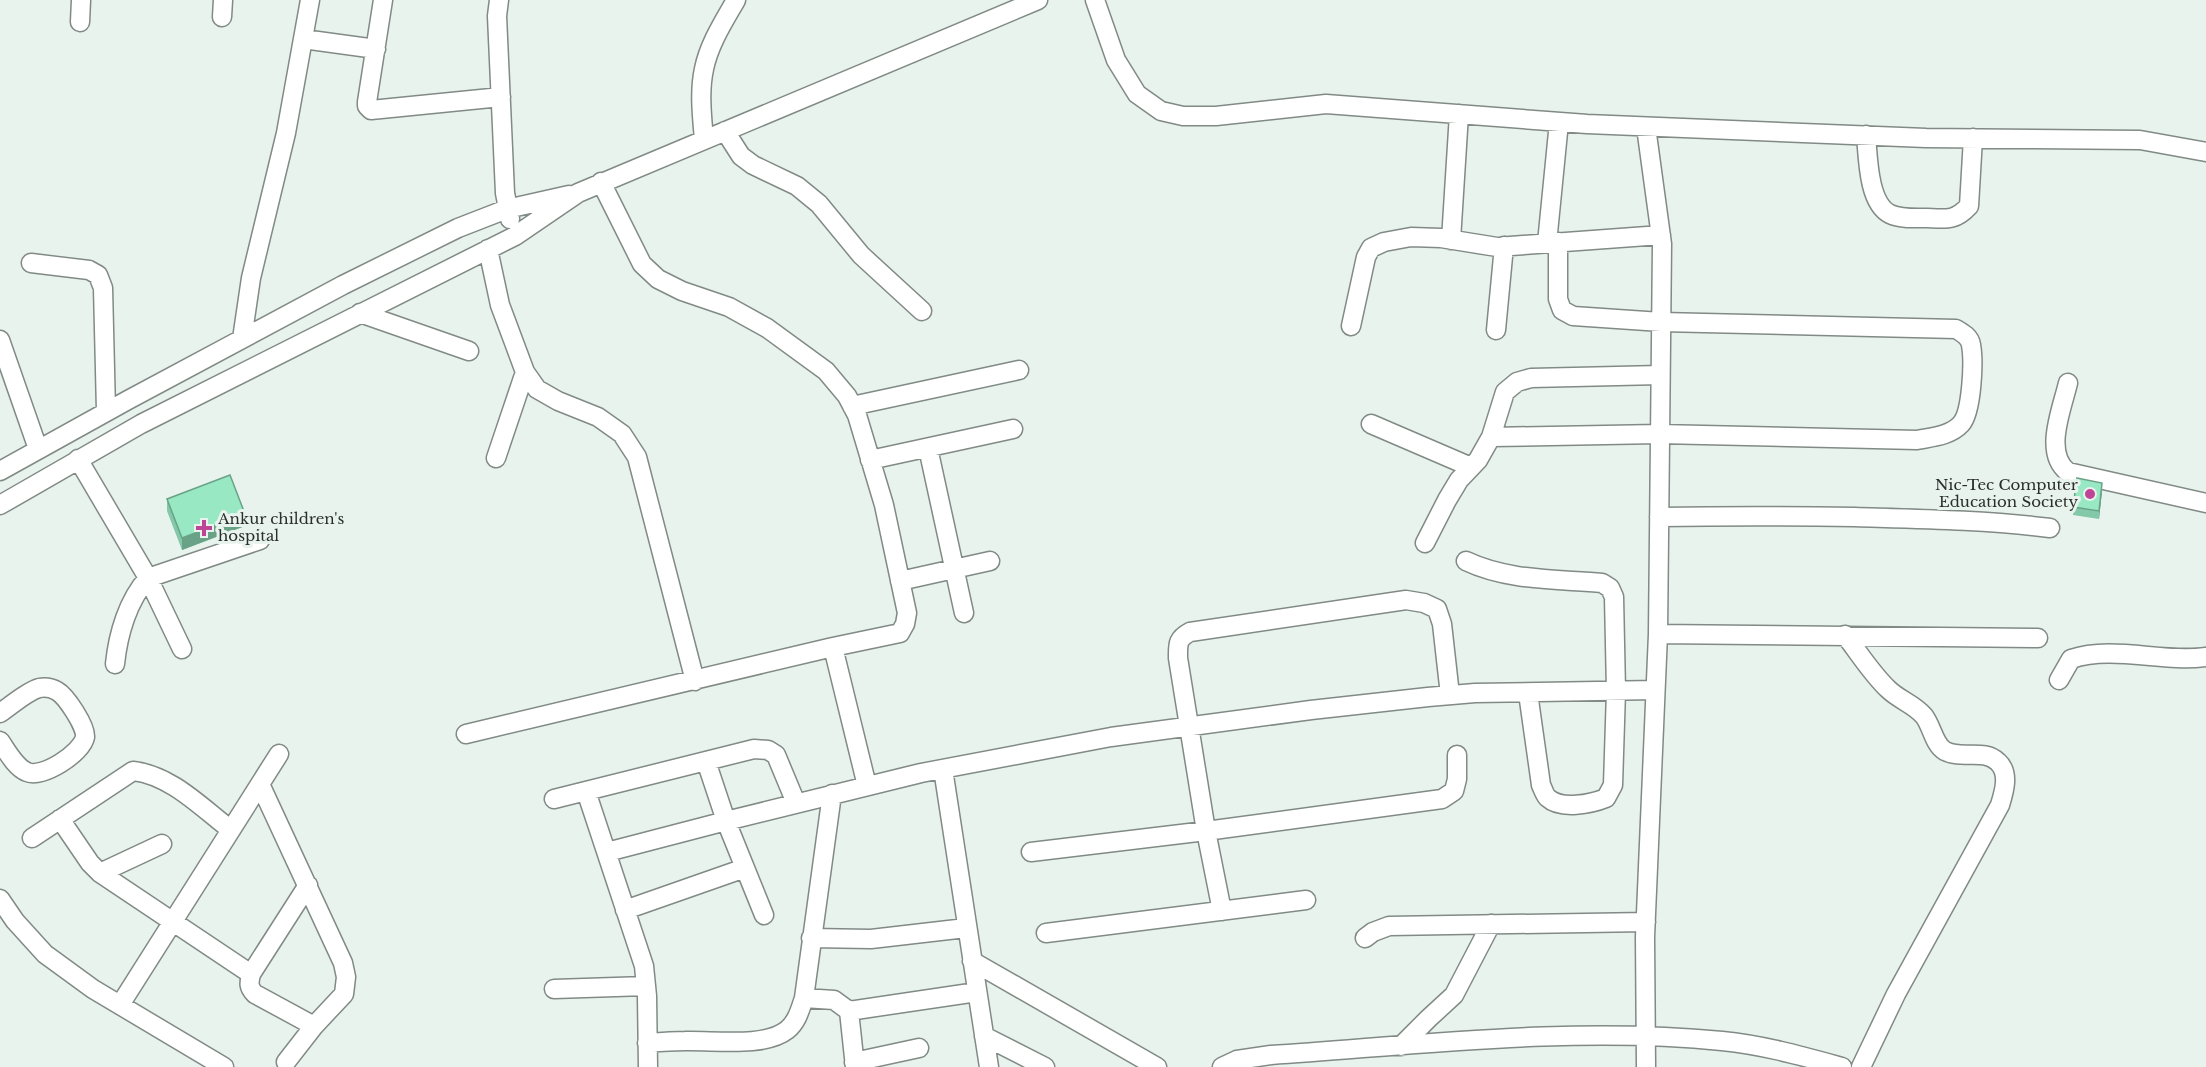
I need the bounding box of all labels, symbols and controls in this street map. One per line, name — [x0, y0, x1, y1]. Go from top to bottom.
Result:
place label: Nic-Tec Computer Education Society — [1935, 475, 2079, 511]
marker: Nic-Tec Computer Education Society — [2083, 487, 2097, 501]
place label: Ankur children's hospital — [217, 509, 344, 545]
marker: Ankur children's hospital — [195, 519, 213, 537]

